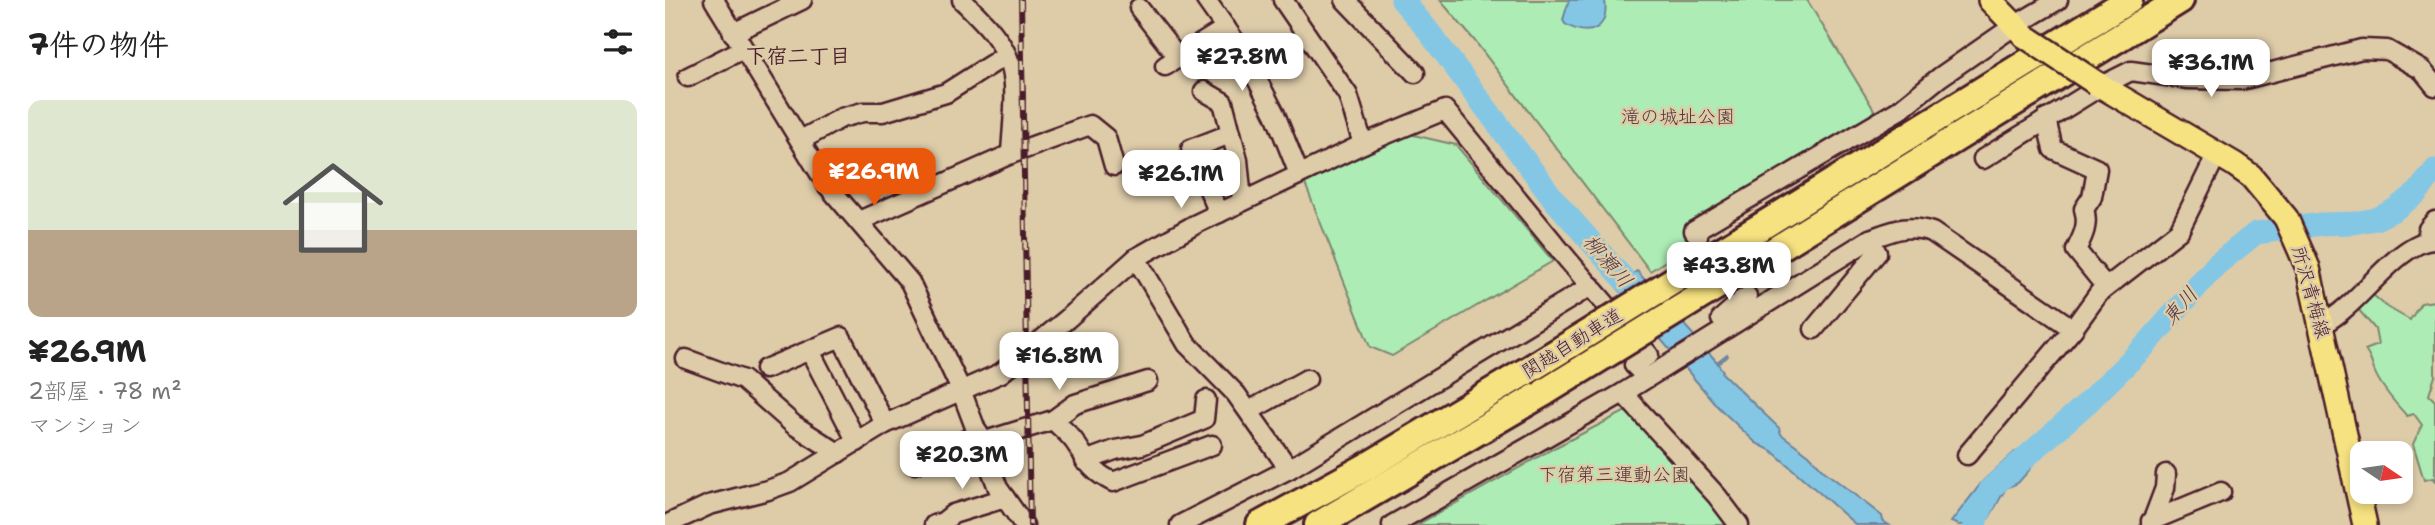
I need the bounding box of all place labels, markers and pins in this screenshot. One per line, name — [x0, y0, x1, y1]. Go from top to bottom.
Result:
pin: ¥27.8M — [1185, 34, 1299, 93]
pin: ¥36.1M — [2154, 40, 2268, 99]
pin: ¥26.9M — [817, 148, 931, 208]
pin: ¥26.1M — [1124, 150, 1238, 210]
pin: ¥43.8M — [1672, 243, 1786, 302]
pin: ¥16.8M — [1002, 332, 1116, 392]
pin: ¥20.3M — [905, 432, 1019, 491]

